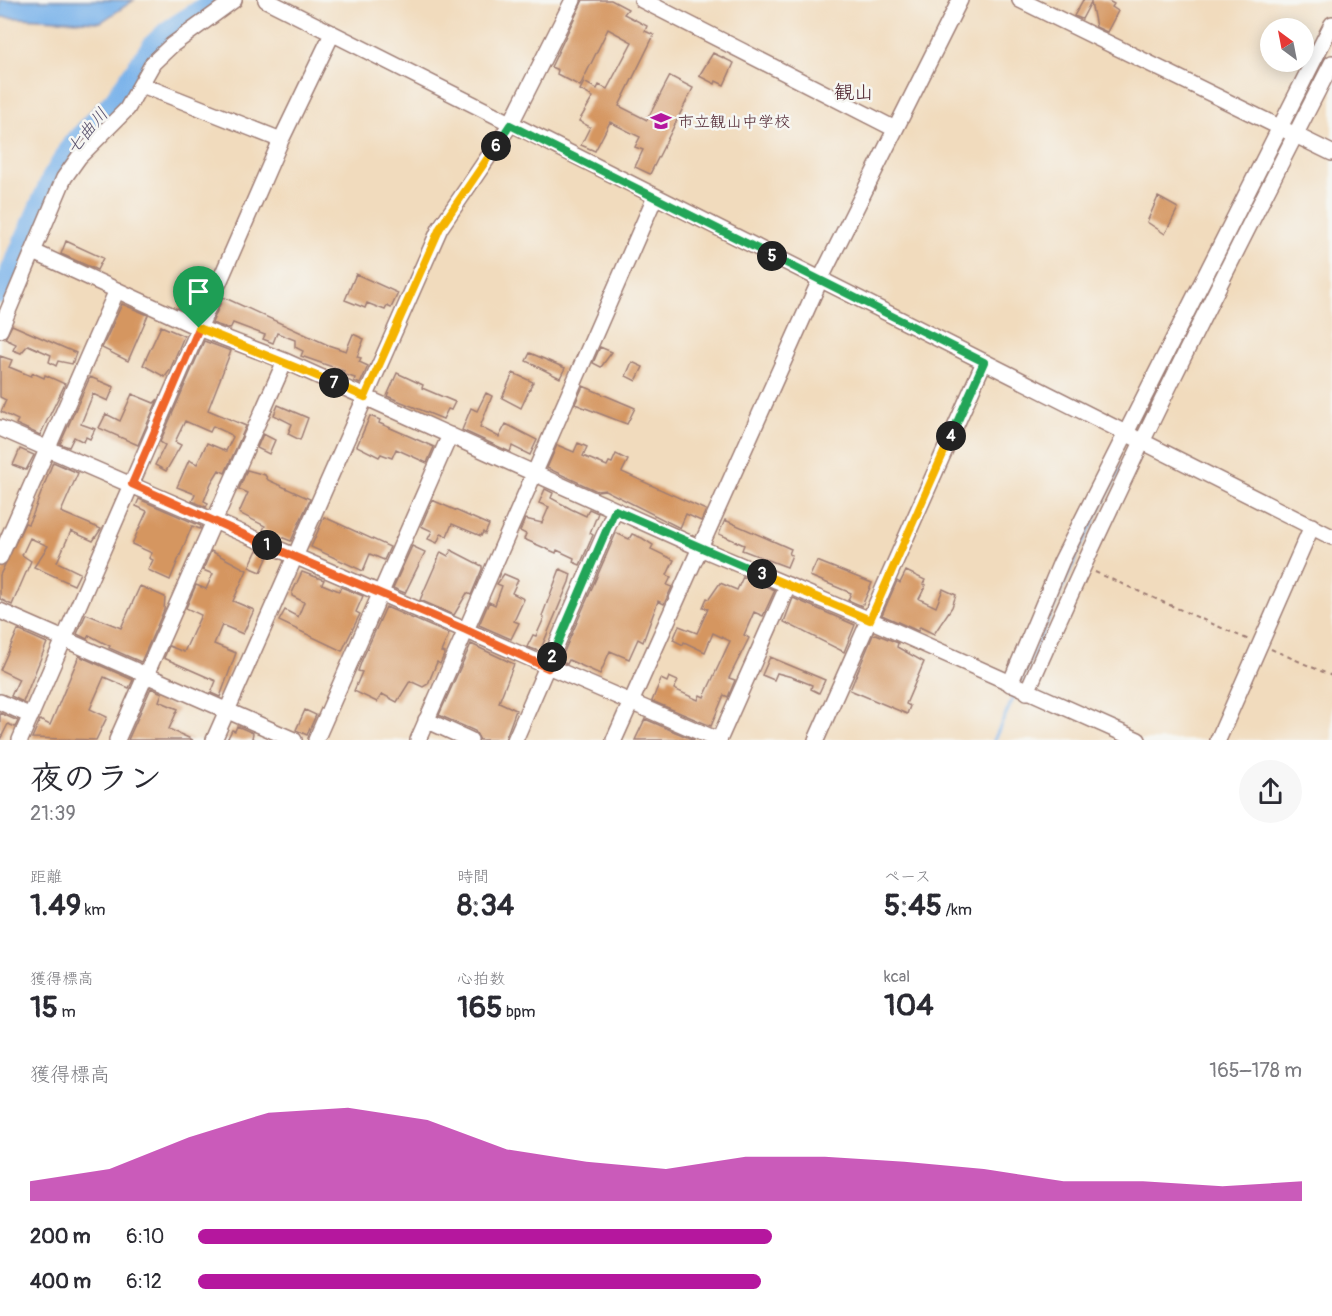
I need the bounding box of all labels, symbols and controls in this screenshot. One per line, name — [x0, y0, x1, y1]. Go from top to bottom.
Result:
north arrow — [1260, 18, 1314, 72]
map controls — [1260, 18, 1314, 72]
district label: 観山 — [834, 80, 874, 105]
water label: 七曲川 — [61, 103, 114, 159]
school or university icon: 市立観山中学校 — [649, 109, 673, 133]
place label: 市立観山中学校 — [678, 112, 790, 132]
pin: 6 — [481, 131, 511, 161]
text: 6 — [491, 136, 501, 156]
pin: 5 — [757, 241, 787, 271]
text: 5 — [768, 246, 776, 266]
pin — [173, 266, 224, 328]
icon: arrive — [182, 275, 215, 308]
pin: 7 — [319, 368, 349, 398]
text: 7 — [330, 373, 338, 393]
pin: 4 — [936, 421, 966, 451]
text: 4 — [946, 426, 956, 446]
pin: 1 — [252, 530, 282, 560]
text: 1 — [264, 535, 270, 555]
pin: 3 — [747, 559, 777, 589]
text: 3 — [758, 564, 766, 584]
pin: 2 — [537, 642, 567, 672]
text: 2 — [548, 647, 556, 667]
text: 夜のラン — [30, 758, 162, 799]
button: share — [1239, 760, 1302, 823]
text: 21:39 — [30, 801, 76, 826]
text: 距離 — [30, 867, 62, 887]
text: 時間 — [457, 867, 489, 887]
text: ペース — [884, 867, 931, 887]
text: 1.49 — [30, 887, 81, 924]
text: 8:34 — [457, 887, 514, 924]
text: 5:45 — [884, 887, 942, 924]
text: km — [81, 900, 106, 920]
text: /km — [942, 900, 972, 920]
text: kcal — [884, 967, 910, 987]
text: 獲得標高 — [30, 969, 94, 989]
text: 心拍数 — [457, 969, 505, 989]
text: 104 — [884, 987, 934, 1024]
text: 15 — [30, 989, 58, 1026]
text: 165 — [457, 989, 502, 1026]
text: m — [58, 1002, 76, 1022]
text: bpm — [502, 1002, 536, 1022]
text: 165–178 m — [1209, 1058, 1302, 1083]
text: 獲得標高 — [30, 1062, 110, 1087]
text: 200 m — [30, 1224, 91, 1249]
text: 6:10 — [126, 1224, 164, 1249]
text: 400 m — [30, 1269, 91, 1294]
text: 6:12 — [126, 1269, 162, 1294]

